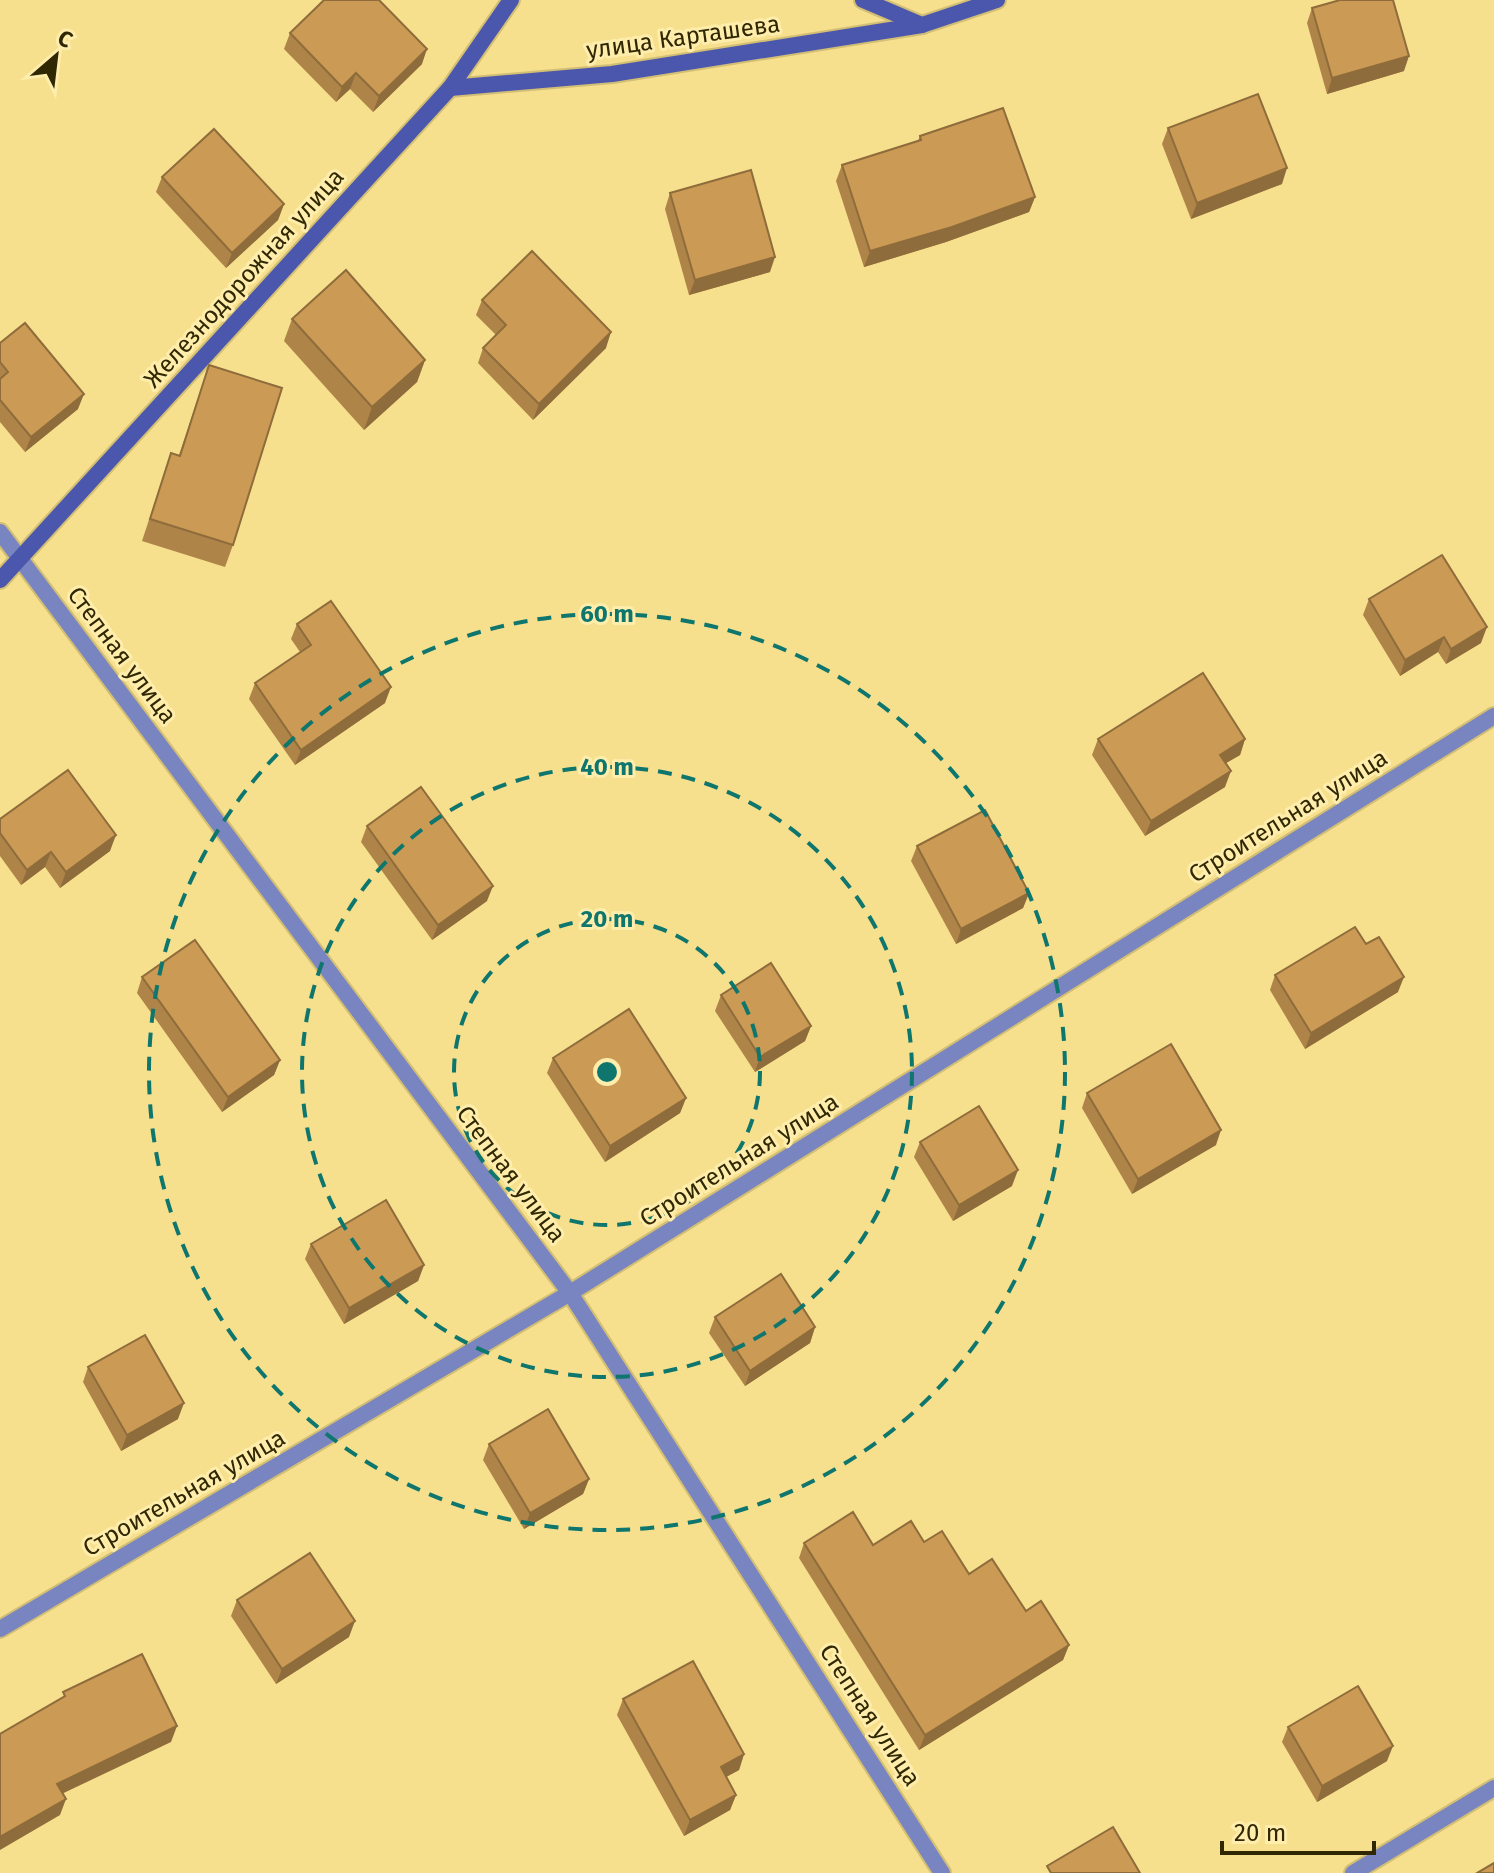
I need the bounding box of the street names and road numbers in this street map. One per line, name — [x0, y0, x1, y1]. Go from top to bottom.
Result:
street label: улица Карташева — [584, 10, 782, 64]
street label: Железнодорожная улица — [138, 163, 350, 393]
street label: Степная улица — [62, 581, 182, 729]
street label: Строительная улица — [1184, 744, 1392, 888]
street label: Строительная улица — [635, 1088, 843, 1232]
street label: Степная улица — [451, 1100, 571, 1248]
street label: Строительная улица — [78, 1424, 290, 1562]
street label: Степная улица — [814, 1639, 926, 1791]

